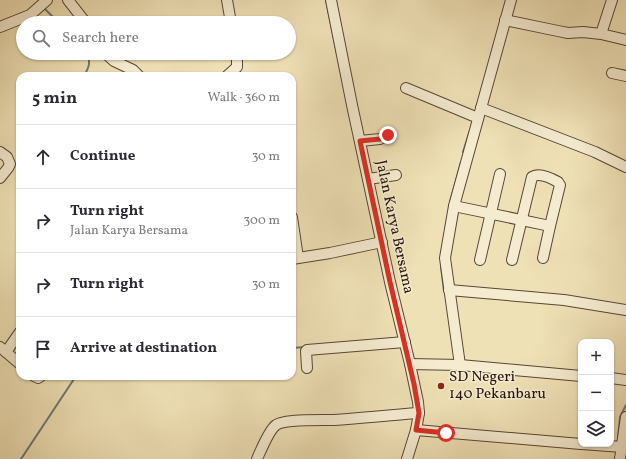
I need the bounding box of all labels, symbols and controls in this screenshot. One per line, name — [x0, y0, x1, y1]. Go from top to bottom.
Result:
search box — [16, 16, 296, 60]
icon: search — [30, 27, 52, 49]
text: Search here — [62, 28, 139, 49]
text: 5 min — [32, 87, 77, 110]
text: Walk · 360 m — [208, 89, 280, 107]
route end — [379, 126, 397, 144]
icon: ahead — [32, 146, 54, 168]
text: Continue — [70, 146, 135, 167]
text: 30 m — [252, 148, 280, 166]
street label: Jalan Karya Bersama — [370, 158, 418, 296]
text: Turn right — [70, 201, 144, 222]
icon: right — [32, 210, 54, 232]
text: 300 m — [244, 212, 280, 230]
text: Jalan Karya Bersama — [70, 222, 188, 240]
icon: right — [32, 274, 54, 296]
text: Turn right — [70, 274, 144, 295]
text: 30 m — [252, 276, 280, 294]
icon: arrive — [32, 338, 54, 360]
text: Arrive at destination — [70, 338, 217, 359]
map controls — [578, 339, 614, 447]
button: + — [578, 339, 614, 375]
place label: SD Negeri 140 Pekanbaru — [449, 367, 546, 405]
button: − — [578, 375, 614, 411]
marker: SD Negeri 140 Pekanbaru — [436, 381, 446, 391]
button: layers — [578, 411, 614, 447]
route start — [437, 424, 455, 442]

